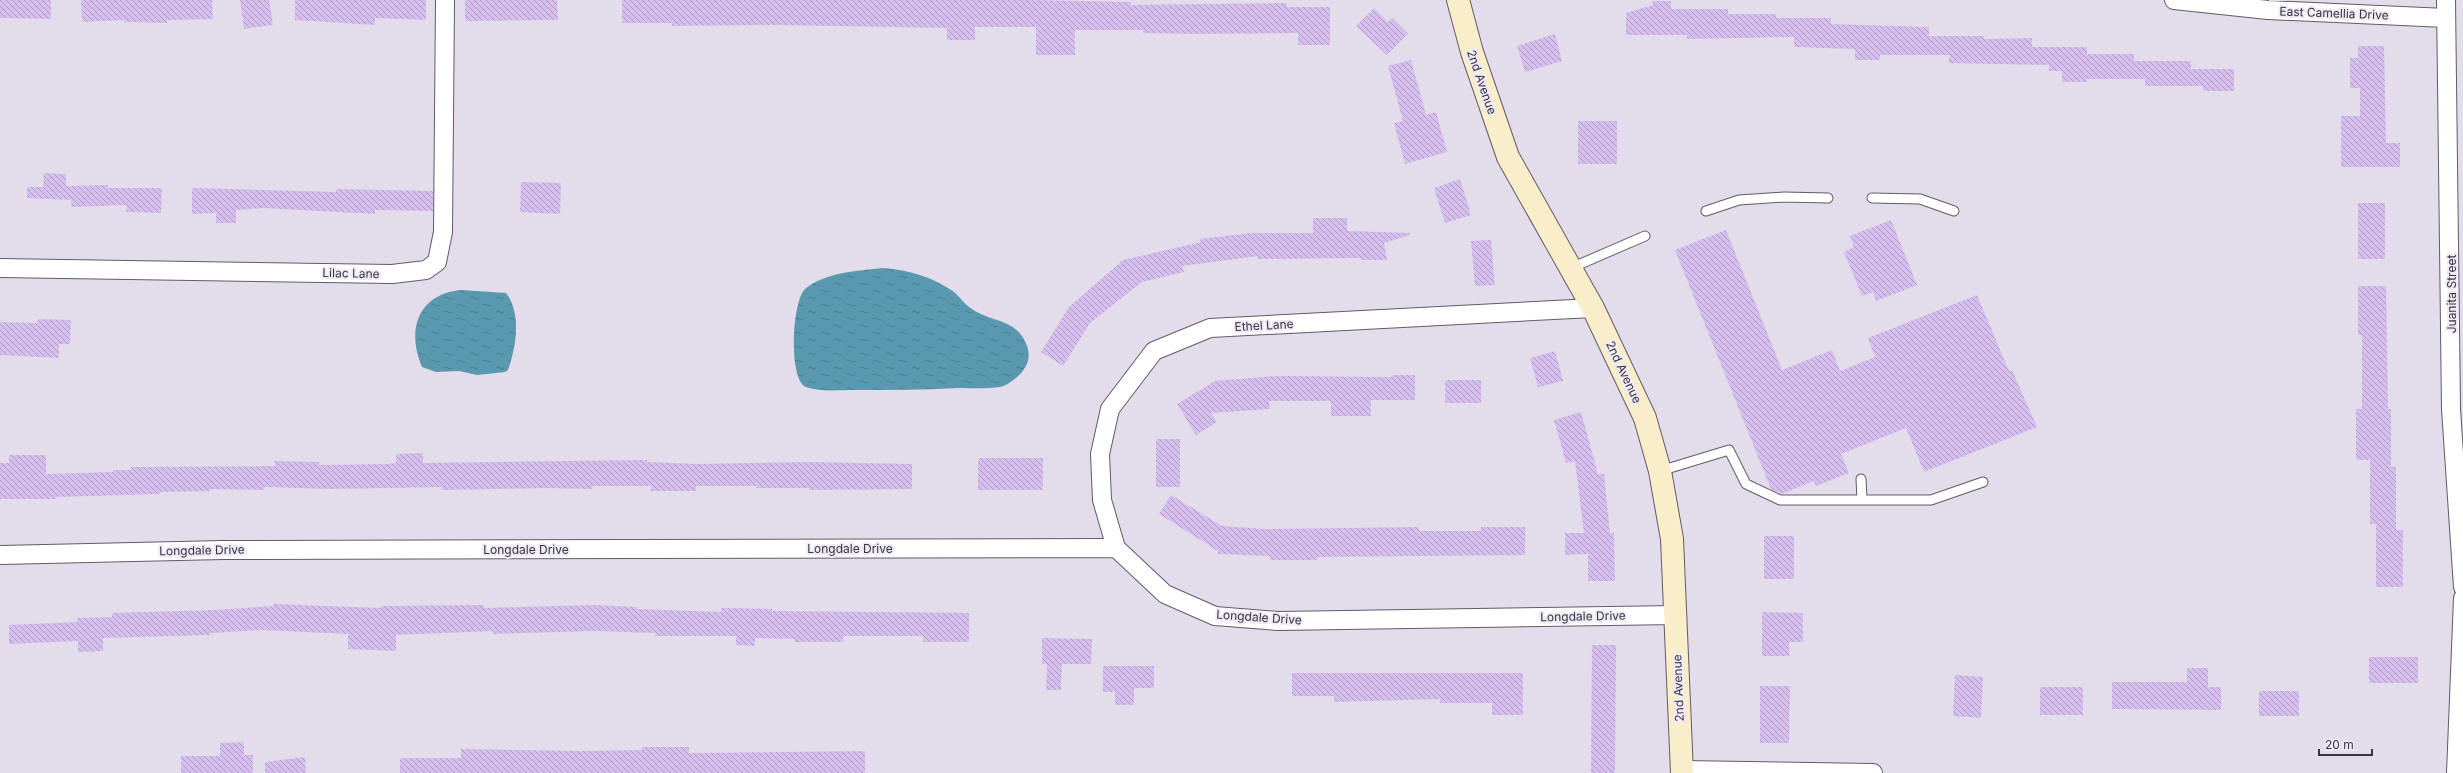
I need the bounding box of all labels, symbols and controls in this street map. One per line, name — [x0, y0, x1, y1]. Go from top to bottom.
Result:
street label: East Camellia Drive — [2279, 4, 2389, 22]
street label: 2nd Avenue — [1464, 48, 1500, 116]
street label: Juanita Street — [2444, 255, 2459, 333]
street label: Lilac Lane — [322, 265, 380, 281]
street label: Ethel Lane — [1234, 316, 1294, 334]
street label: 2nd Avenue — [1603, 338, 1645, 406]
street label: Longdale Drive — [807, 541, 893, 556]
street label: Longdale Drive — [159, 542, 245, 558]
street label: Longdale Drive — [483, 542, 569, 557]
street label: Longdale Drive — [1216, 607, 1302, 627]
street label: Longdale Drive — [1540, 608, 1626, 624]
street label: 2nd Avenue — [1669, 654, 1687, 722]
scale bar — [2319, 731, 2372, 757]
text: 20 m — [2325, 737, 2354, 752]

